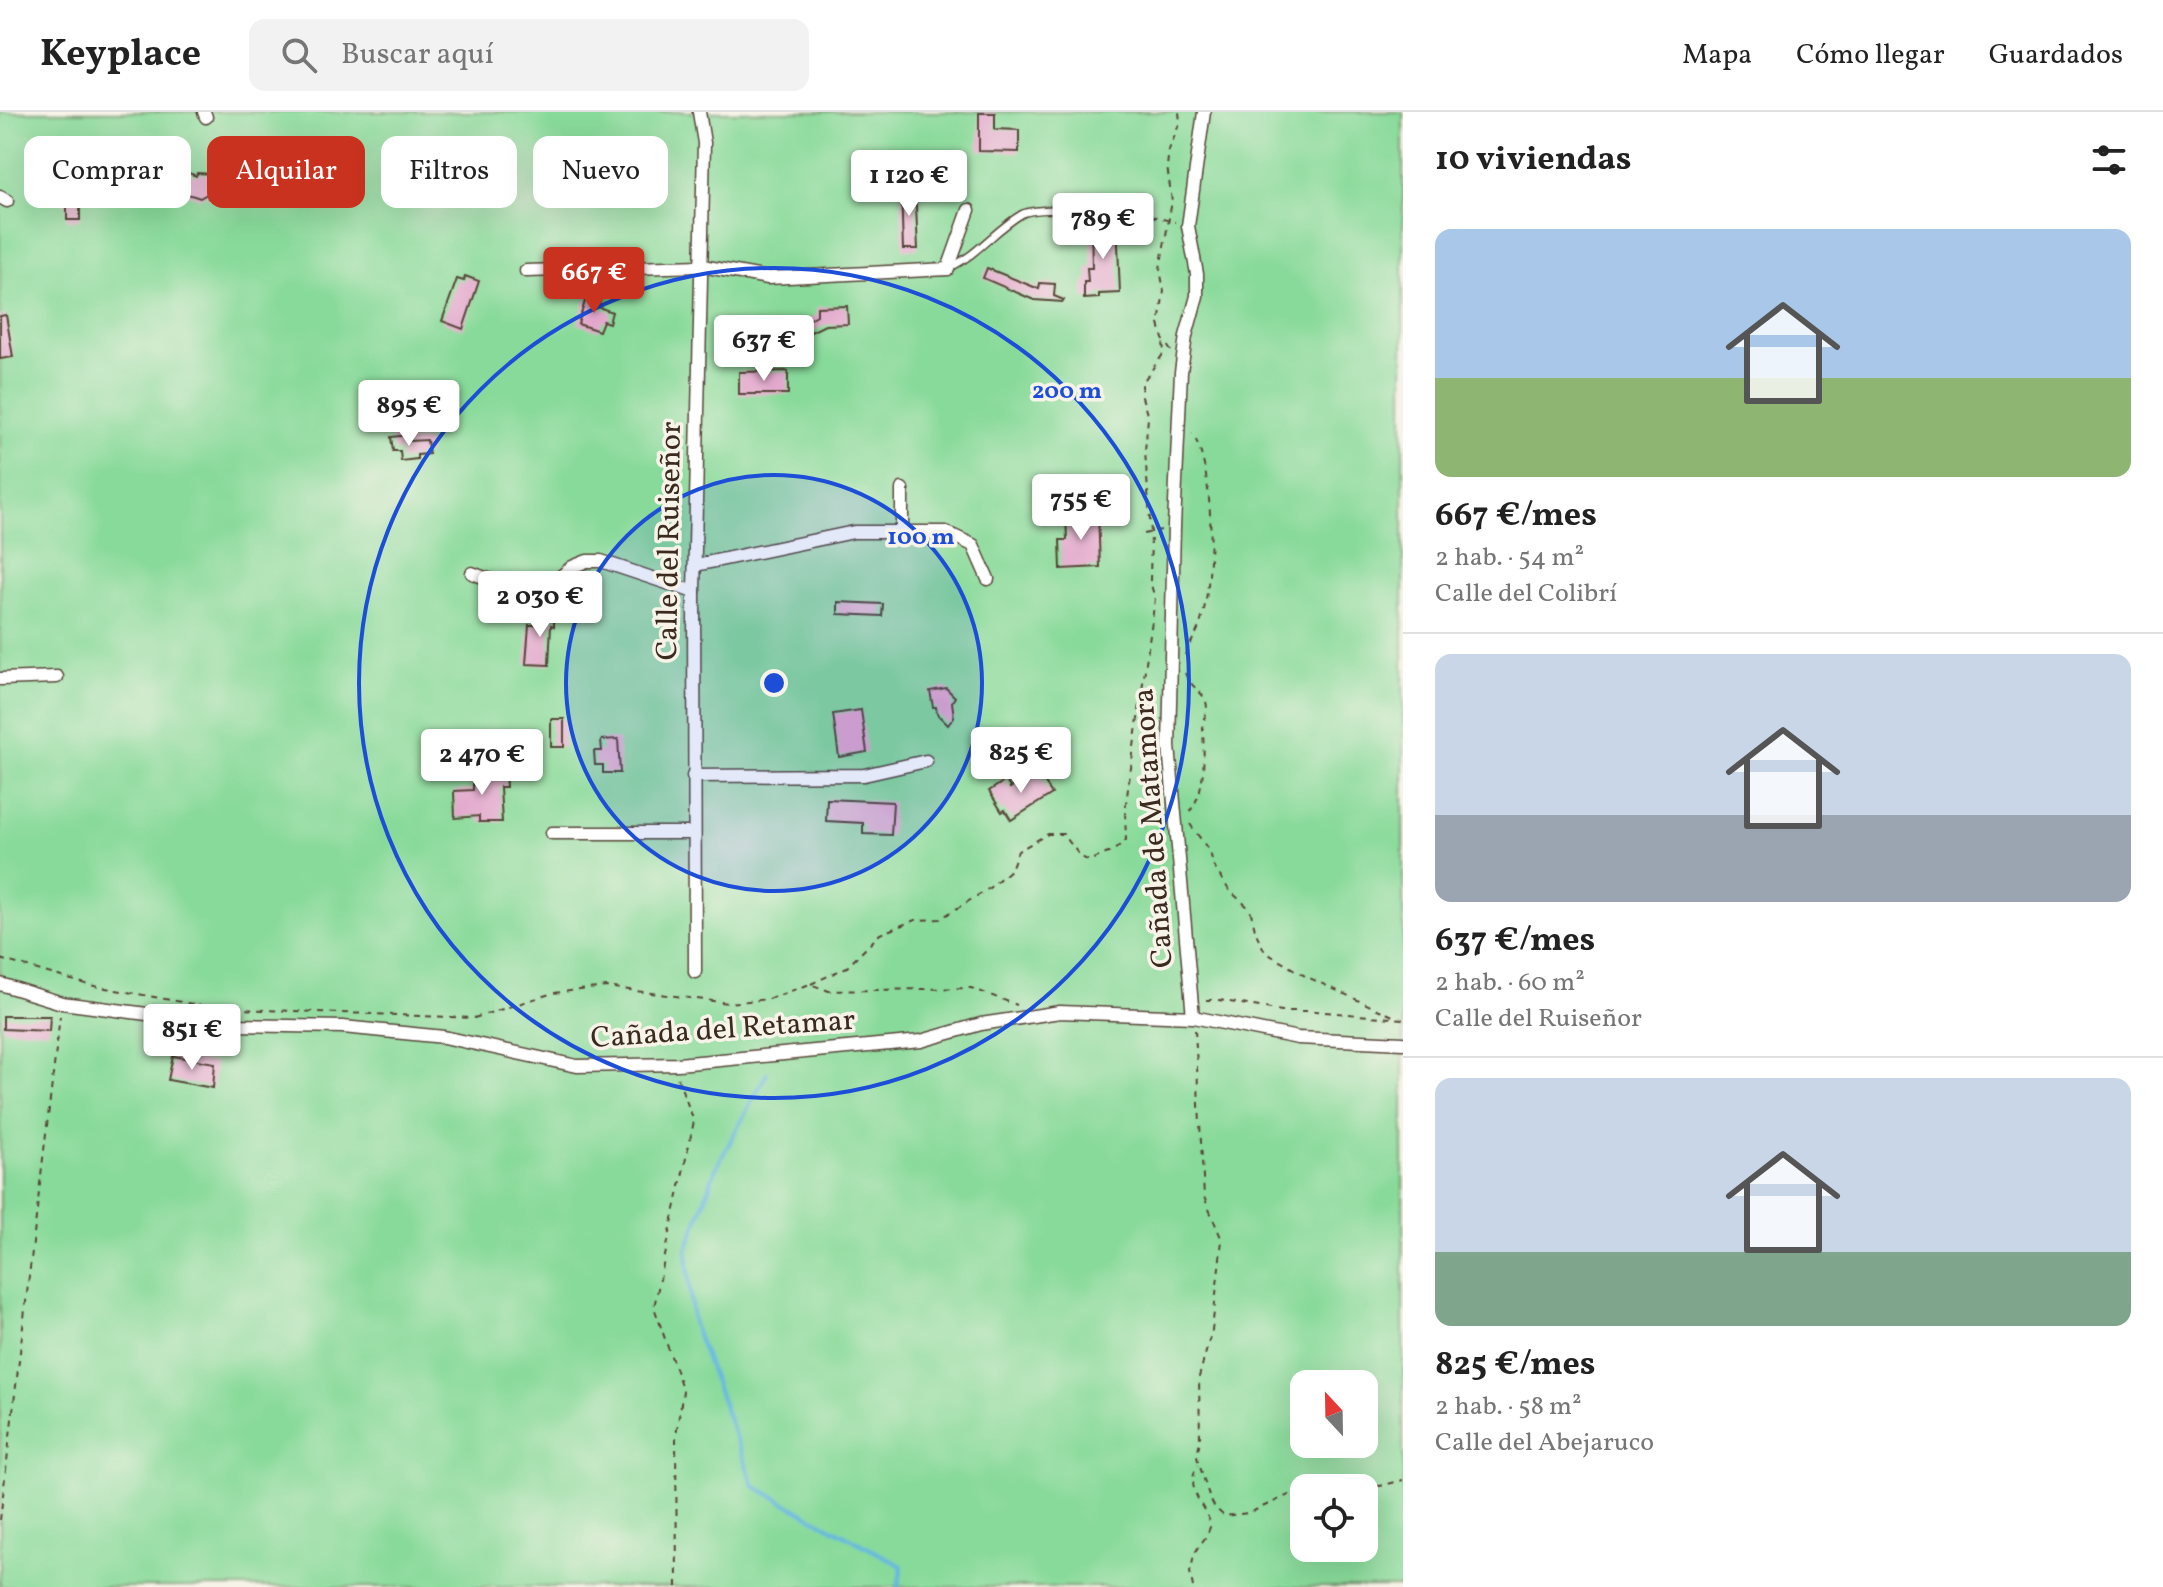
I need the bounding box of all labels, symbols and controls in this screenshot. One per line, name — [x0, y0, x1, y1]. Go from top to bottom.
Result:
search box — [249, 19, 809, 91]
text: Keyplace — [40, 29, 201, 82]
icon: search — [277, 33, 321, 77]
text: Buscar aquí — [341, 34, 494, 76]
text: Mapa — [1682, 36, 1752, 75]
text: Cómo llegar — [1796, 36, 1945, 75]
text: Guardados — [1989, 36, 2123, 75]
chip: Comprar — [24, 136, 191, 208]
chip: Alquilar — [207, 136, 365, 208]
chip: Filtros — [381, 136, 517, 208]
chip: Nuevo — [533, 136, 668, 208]
text: 10 viviendas — [1435, 137, 1632, 184]
icon: filters — [2087, 138, 2131, 182]
pin: 1 120 € — [835, 150, 983, 218]
text: 1 120 € — [869, 158, 949, 194]
pin: 789 € — [1047, 193, 1159, 261]
text: 789 € — [1071, 201, 1135, 237]
pin: 667 € — [538, 247, 650, 315]
text: 667 € — [561, 255, 627, 291]
icon: home — [1711, 281, 1855, 425]
pin: 637 € — [708, 315, 820, 383]
text: 637 € — [732, 323, 796, 359]
text: 200 m — [1032, 375, 1102, 409]
pin: 895 € — [353, 380, 465, 448]
text: 895 € — [376, 388, 442, 424]
street label: Calle del Ruiseñor — [647, 421, 693, 661]
pin: 755 € — [1025, 474, 1137, 542]
text: 755 € — [1050, 482, 1112, 518]
text: 667 €/mes — [1435, 493, 1597, 540]
text: 100 m — [887, 521, 955, 555]
text: 2 hab. · 54 m² — [1435, 540, 1584, 576]
pin: 2 030 € — [466, 571, 614, 639]
text: Calle del Colibrí — [1435, 576, 1617, 612]
text: 2 030 € — [496, 579, 584, 615]
centre of rings — [760, 669, 788, 697]
street label: Cañada de Matamora — [1123, 687, 1185, 969]
icon: home — [1711, 706, 1855, 850]
pin: 825 € — [965, 727, 1077, 795]
pin: 2 470 € — [408, 729, 556, 797]
text: 825 € — [989, 735, 1053, 771]
text: 2 470 € — [439, 737, 525, 773]
text: 637 €/mes — [1435, 918, 1595, 965]
text: 2 hab. · 60 m² — [1435, 965, 1585, 1001]
street label: Cañada del Retamar — [589, 1000, 857, 1060]
text: Calle del Ruiseñor — [1435, 1001, 1642, 1037]
pin: 851 € — [136, 1004, 248, 1072]
text: 851 € — [162, 1012, 222, 1048]
icon: home — [1711, 1130, 1855, 1274]
text: 825 €/mes — [1435, 1342, 1596, 1389]
north arrow — [1290, 1370, 1378, 1458]
map controls — [1290, 1370, 1378, 1562]
text: 2 hab. · 58 m² — [1435, 1389, 1582, 1425]
text: Calle del Abejaruco — [1435, 1425, 1654, 1461]
button: locate — [1290, 1474, 1378, 1562]

